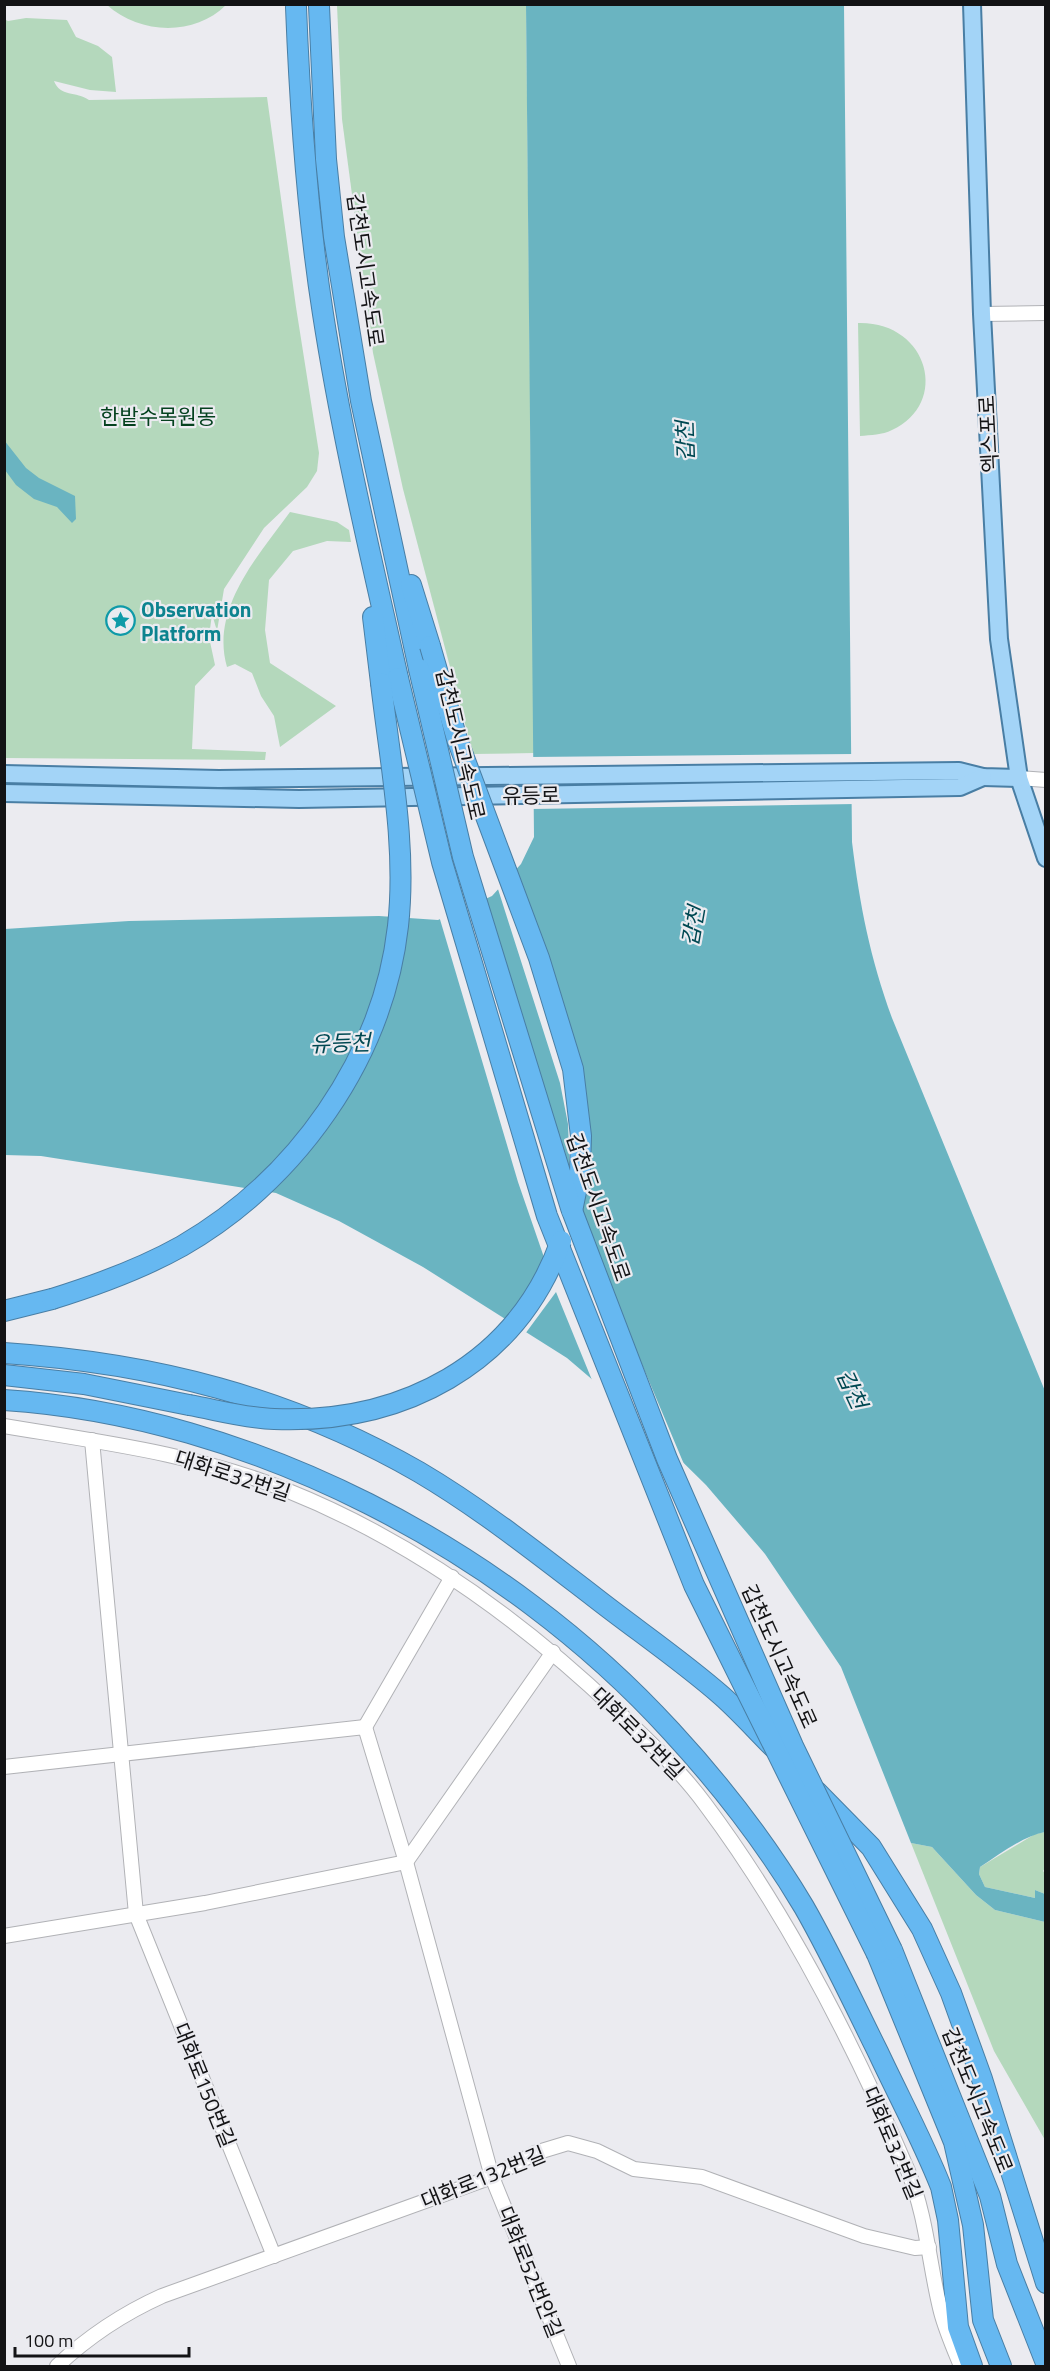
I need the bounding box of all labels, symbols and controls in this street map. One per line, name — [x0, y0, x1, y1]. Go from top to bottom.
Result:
street label: 갑천도시고속도로 — [339, 191, 393, 349]
street label: 엑스포로 — [970, 395, 1006, 473]
park label: 한밭수목원동 — [100, 400, 216, 432]
water label: 갑천 — [667, 417, 703, 462]
place label: Observation Platform — [141, 593, 251, 649]
place icon: Observation Platform — [104, 605, 136, 637]
street label: 갑천도시고속도로 — [428, 665, 494, 823]
street label: 유등로 — [502, 778, 560, 812]
water label: 갑천 — [673, 900, 714, 949]
water label: 유등천 — [309, 1025, 374, 1061]
street label: 갑천도시고속도로 — [559, 1129, 639, 1285]
water label: 갑천 — [828, 1363, 877, 1417]
street label: 대화로32번길 — [171, 1441, 295, 1509]
street label: 갑천도시고속도로 — [734, 1579, 826, 1733]
street label: 대화로32번길 — [584, 1679, 692, 1787]
street label: 대화로150번길 — [165, 2018, 245, 2152]
street label: 갑천도시고속도로 — [934, 2022, 1022, 2178]
street label: 대화로32번길 — [855, 2081, 931, 2205]
street label: 대화로132번길 — [416, 2137, 550, 2217]
street label: 대화로52번안길 — [490, 2201, 572, 2343]
scale bar — [15, 2320, 189, 2358]
text: 100 m — [24, 2327, 73, 2354]

